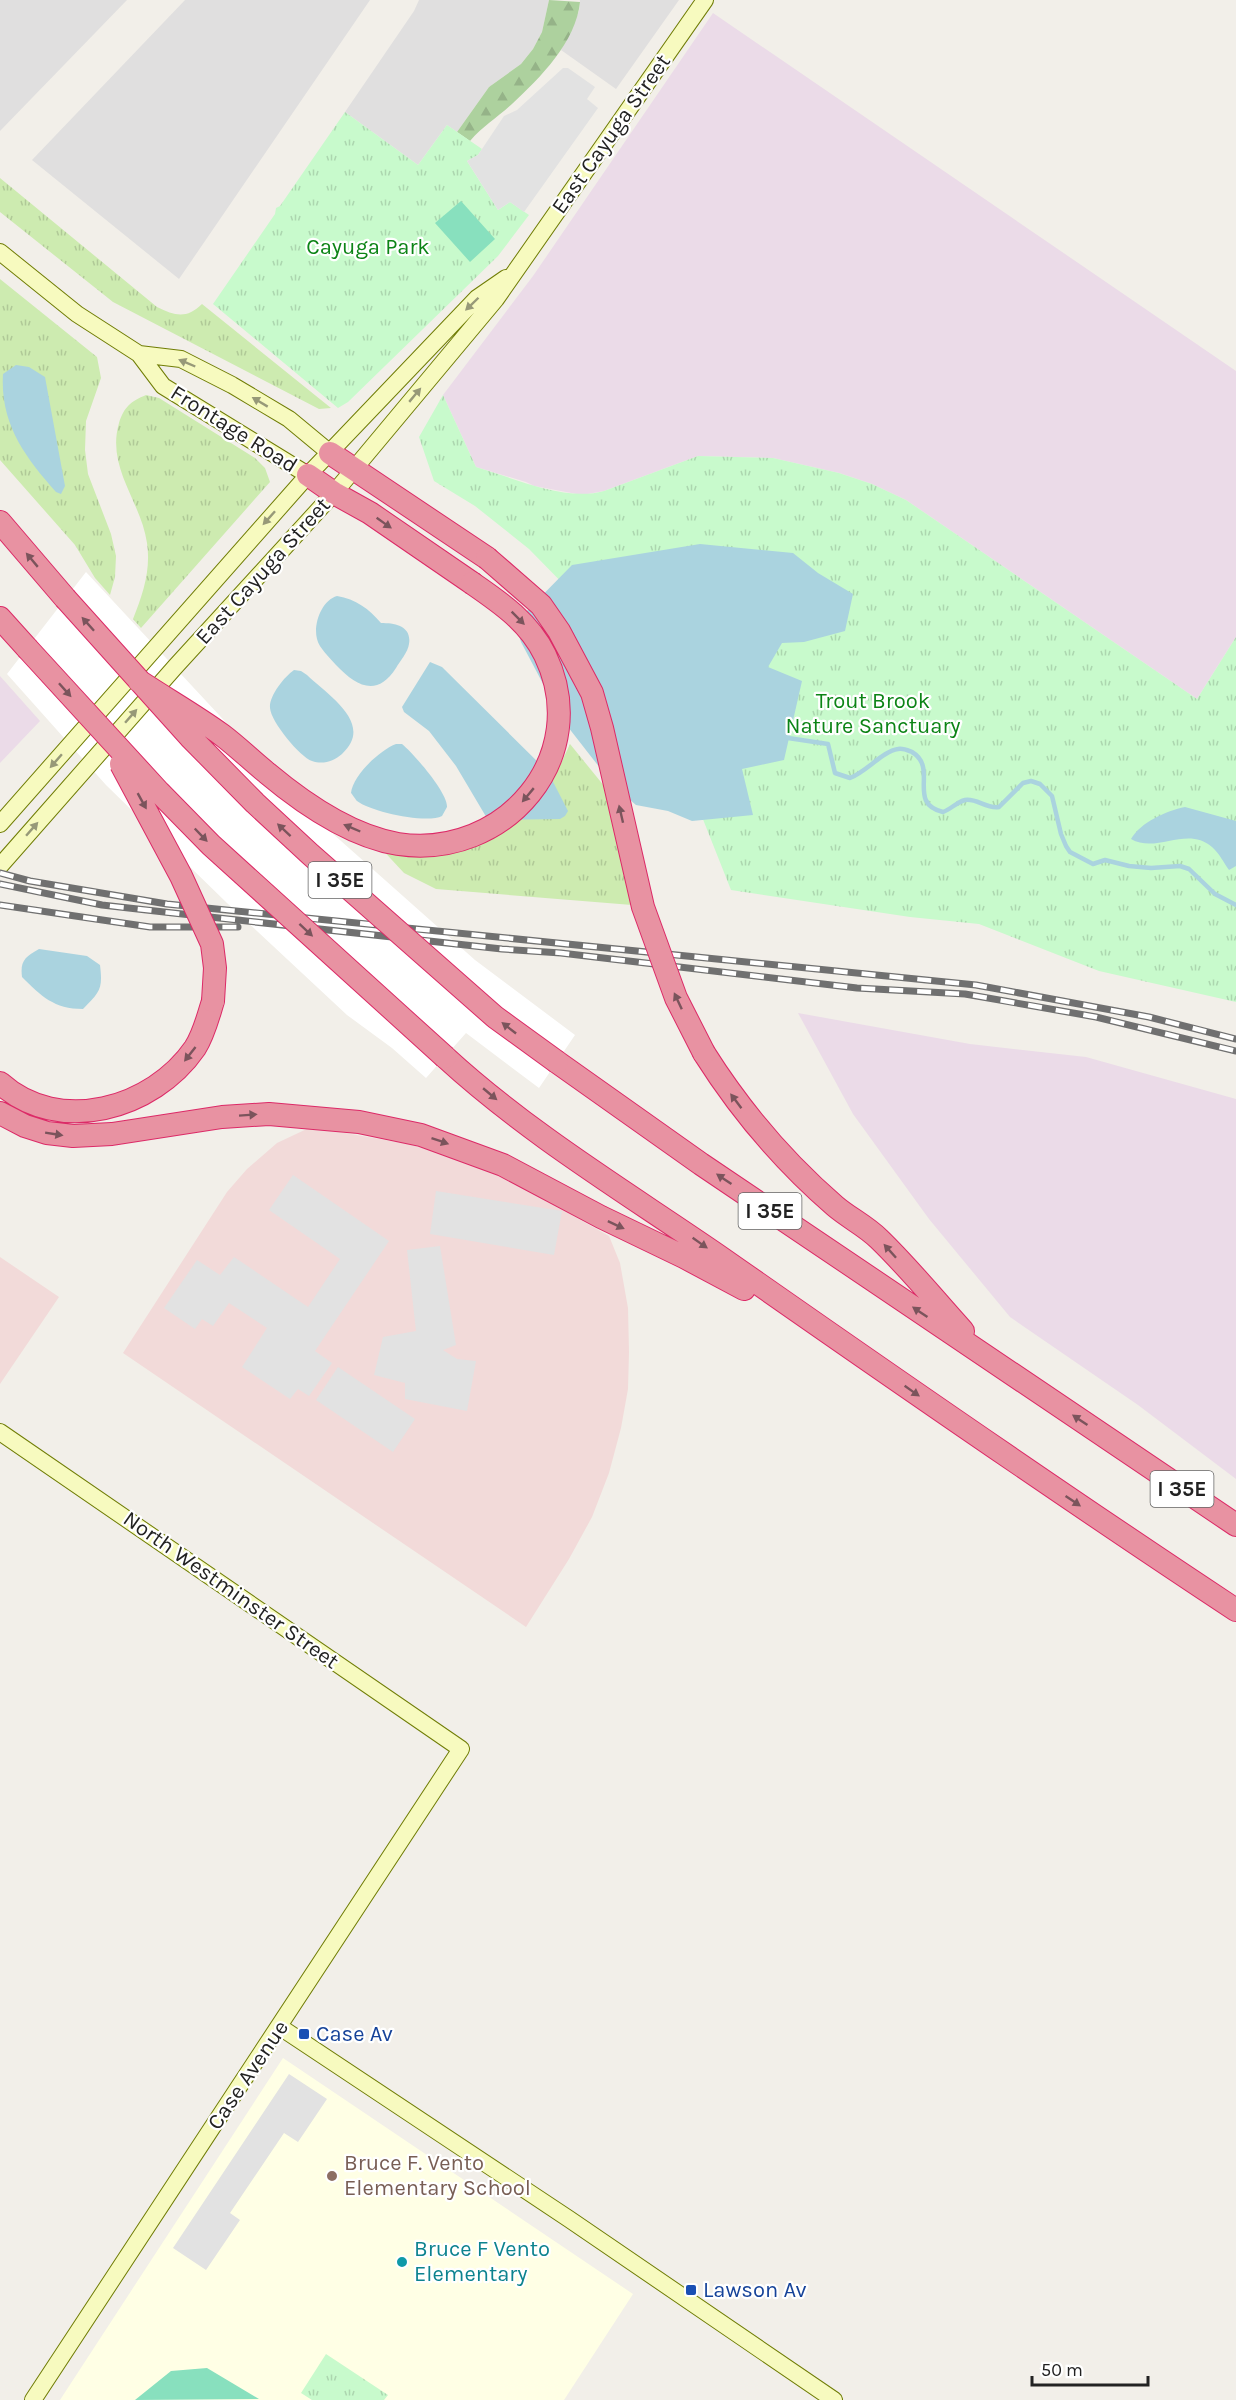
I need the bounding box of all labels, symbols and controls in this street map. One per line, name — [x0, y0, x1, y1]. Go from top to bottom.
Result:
street label: East Cayuga Street — [546, 49, 676, 219]
park label: Cayuga Park — [306, 234, 430, 260]
one-way arrow — [466, 296, 480, 310]
one-way arrow — [178, 358, 196, 368]
street label: Frontage Road — [166, 380, 302, 478]
one-way arrow — [408, 387, 421, 403]
one-way arrow — [252, 396, 268, 407]
street label: East Cayuga Street — [190, 492, 336, 650]
one-way arrow — [263, 510, 276, 525]
one-way arrow — [376, 517, 392, 528]
one-way arrow — [26, 552, 39, 568]
one-way arrow — [511, 610, 525, 624]
one-way arrow — [82, 617, 95, 632]
one-way arrow — [58, 682, 72, 697]
park label: Trout Brook Nature Sanctuary — [785, 688, 961, 739]
one-way arrow — [124, 709, 138, 724]
one-way arrow — [50, 753, 63, 768]
one-way arrow — [522, 787, 535, 803]
one-way arrow — [137, 793, 147, 810]
one-way arrow — [616, 805, 625, 824]
one-way arrow — [26, 822, 39, 837]
one-way arrow — [343, 823, 361, 833]
one-way arrow — [277, 824, 292, 837]
one-way arrow — [194, 828, 208, 843]
road number: I 35E — [308, 862, 372, 898]
one-way arrow — [298, 923, 313, 936]
one-way arrow — [673, 992, 682, 1009]
one-way arrow — [501, 1022, 517, 1035]
one-way arrow — [183, 1046, 196, 1062]
one-way arrow — [482, 1087, 497, 1100]
one-way arrow — [731, 1093, 743, 1108]
one-way arrow — [238, 1110, 257, 1120]
one-way arrow — [45, 1129, 64, 1138]
one-way arrow — [431, 1137, 449, 1147]
one-way arrow — [716, 1174, 732, 1185]
road number: I 35E — [738, 1193, 802, 1229]
one-way arrow — [607, 1220, 624, 1229]
one-way arrow — [692, 1237, 708, 1249]
one-way arrow — [884, 1244, 897, 1259]
one-way arrow — [912, 1307, 928, 1318]
one-way arrow — [904, 1385, 920, 1396]
one-way arrow — [1072, 1415, 1088, 1426]
road number: I 35E — [1150, 1471, 1214, 1507]
one-way arrow — [1065, 1495, 1081, 1506]
street label: North Westminster Street — [118, 1506, 344, 1674]
street label: Case Avenue — [202, 2015, 294, 2135]
place label: Case Av — [316, 2021, 393, 2047]
marker: Case Av — [297, 2027, 311, 2041]
place label: Bruce F. Vento Elementary School — [344, 2150, 531, 2201]
marker: Bruce F. Vento Elementary School — [325, 2169, 339, 2183]
place label: Bruce F Vento Elementary — [414, 2236, 550, 2287]
marker: Bruce F Vento Elementary — [395, 2255, 409, 2269]
place label: Lawson Av — [703, 2277, 807, 2303]
marker: Lawson Av — [684, 2283, 698, 2297]
scale bar — [1032, 2349, 1148, 2387]
text: 50 m — [1041, 2359, 1083, 2381]

